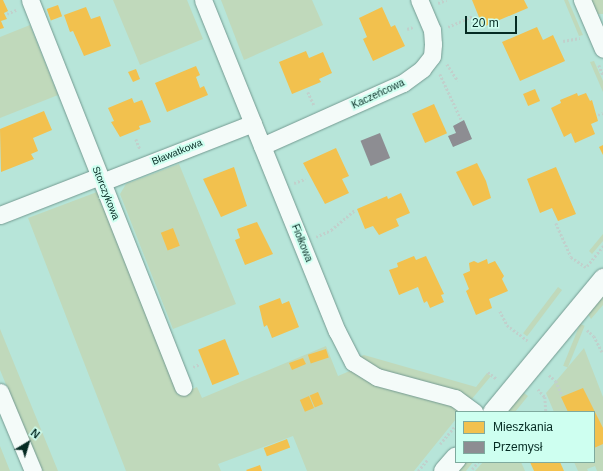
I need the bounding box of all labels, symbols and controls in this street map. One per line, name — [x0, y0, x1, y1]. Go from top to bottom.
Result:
scale bar — [467, 8, 519, 34]
text: 20 m — [472, 16, 499, 30]
street label: Kaczeńcowa — [350, 77, 406, 111]
street label: Bławatkowa — [150, 136, 204, 168]
street label: Storczykowa — [90, 164, 122, 222]
street label: Fiołkowa — [289, 222, 315, 264]
legend — [455, 411, 595, 463]
text: Mieszkania — [493, 420, 553, 434]
north arrow — [8, 423, 48, 463]
text: N — [29, 426, 42, 441]
text: Przemysł — [493, 440, 542, 454]

